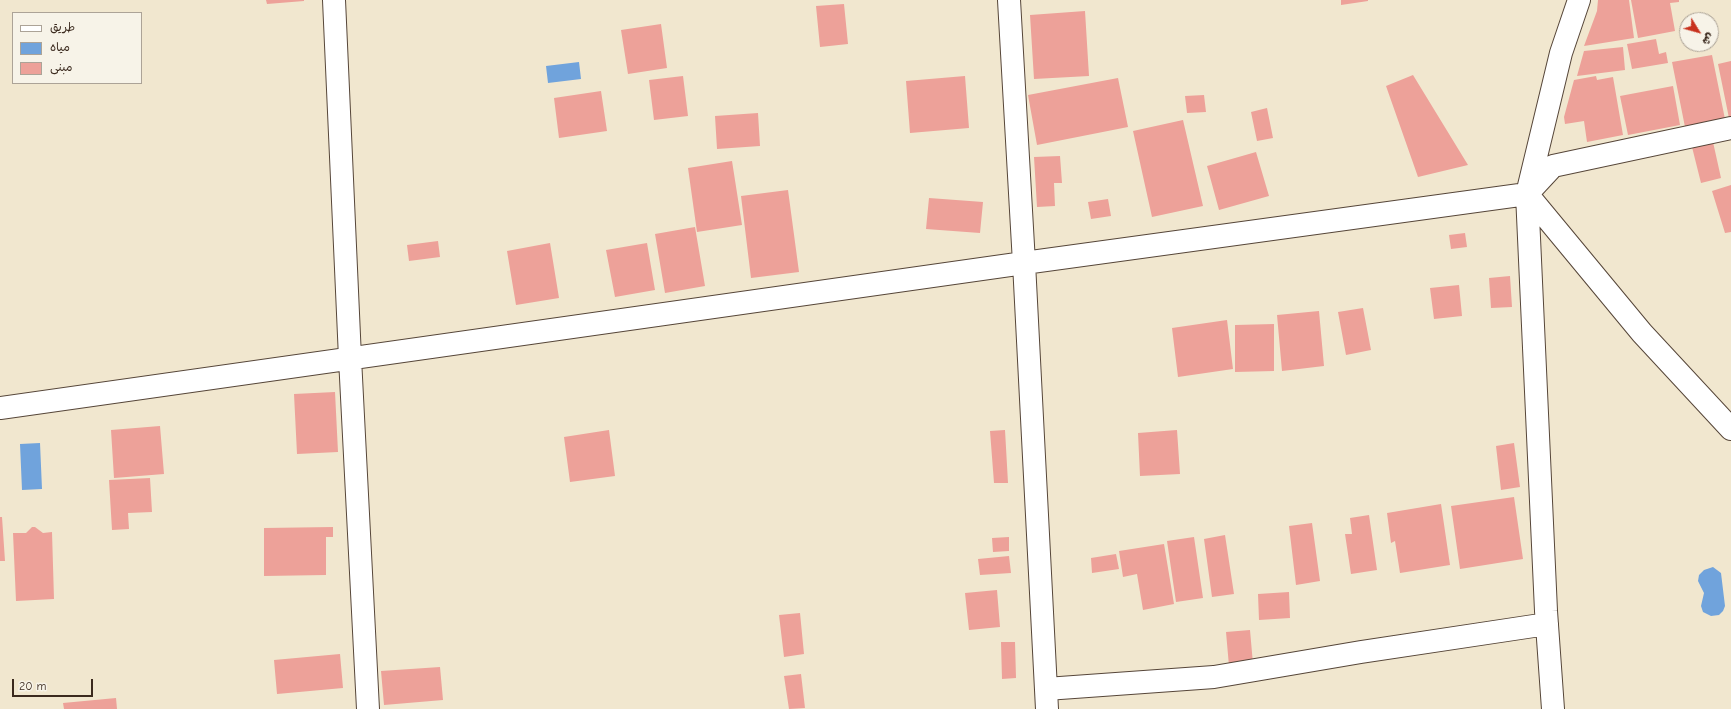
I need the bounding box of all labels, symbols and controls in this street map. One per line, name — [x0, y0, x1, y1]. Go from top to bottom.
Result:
legend — [12, 12, 142, 84]
north arrow — [1679, 12, 1719, 52]
text: طريق — [50, 20, 75, 34]
text: ش — [1699, 30, 1717, 48]
text: مياه — [50, 40, 70, 54]
text: مبنى — [50, 60, 73, 74]
scale bar — [14, 671, 95, 697]
text: 20 m — [19, 679, 47, 693]

